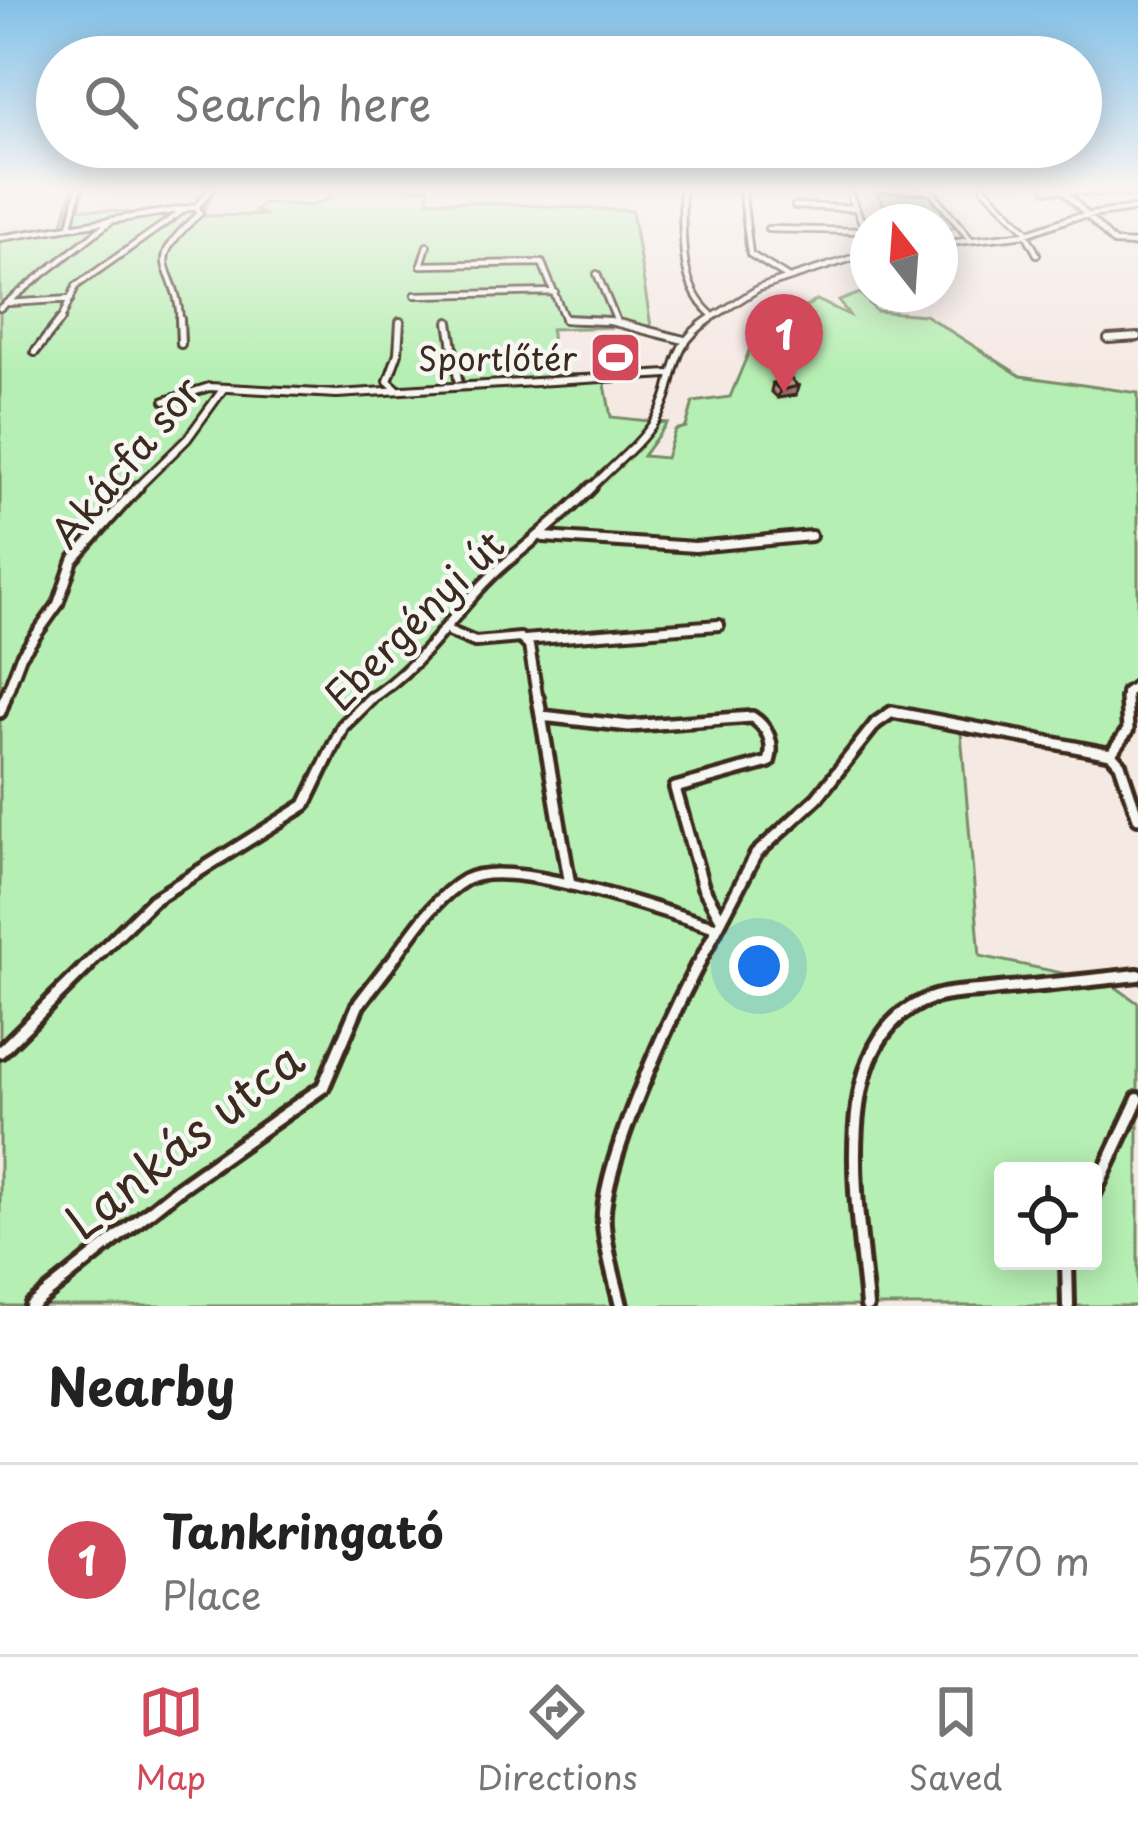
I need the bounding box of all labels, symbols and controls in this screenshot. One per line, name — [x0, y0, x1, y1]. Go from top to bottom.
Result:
search box — [36, 36, 1102, 168]
text: Search here — [174, 68, 431, 136]
icon: search — [78, 69, 144, 135]
north arrow — [850, 204, 958, 312]
pin: 1 — [745, 294, 823, 393]
sports icon: Sportlőtér — [588, 329, 644, 385]
place label: Sportlőtér — [418, 332, 578, 382]
street label: Akácfa sor — [35, 362, 214, 560]
street label: Ebergényi út — [309, 515, 517, 723]
your location — [729, 936, 789, 996]
street label: Lankás utca — [48, 1023, 318, 1255]
map controls — [994, 1162, 1102, 1270]
button: locate — [994, 1162, 1102, 1270]
text: Nearby — [48, 1346, 235, 1423]
text: Tankringató — [162, 1496, 444, 1564]
text: 1 — [78, 1530, 96, 1589]
text: 570 m — [966, 1530, 1090, 1589]
text: Place — [162, 1564, 262, 1623]
tab: Map — [136, 1679, 206, 1801]
tab: Directions — [477, 1679, 638, 1801]
tab: Saved — [909, 1679, 1002, 1801]

